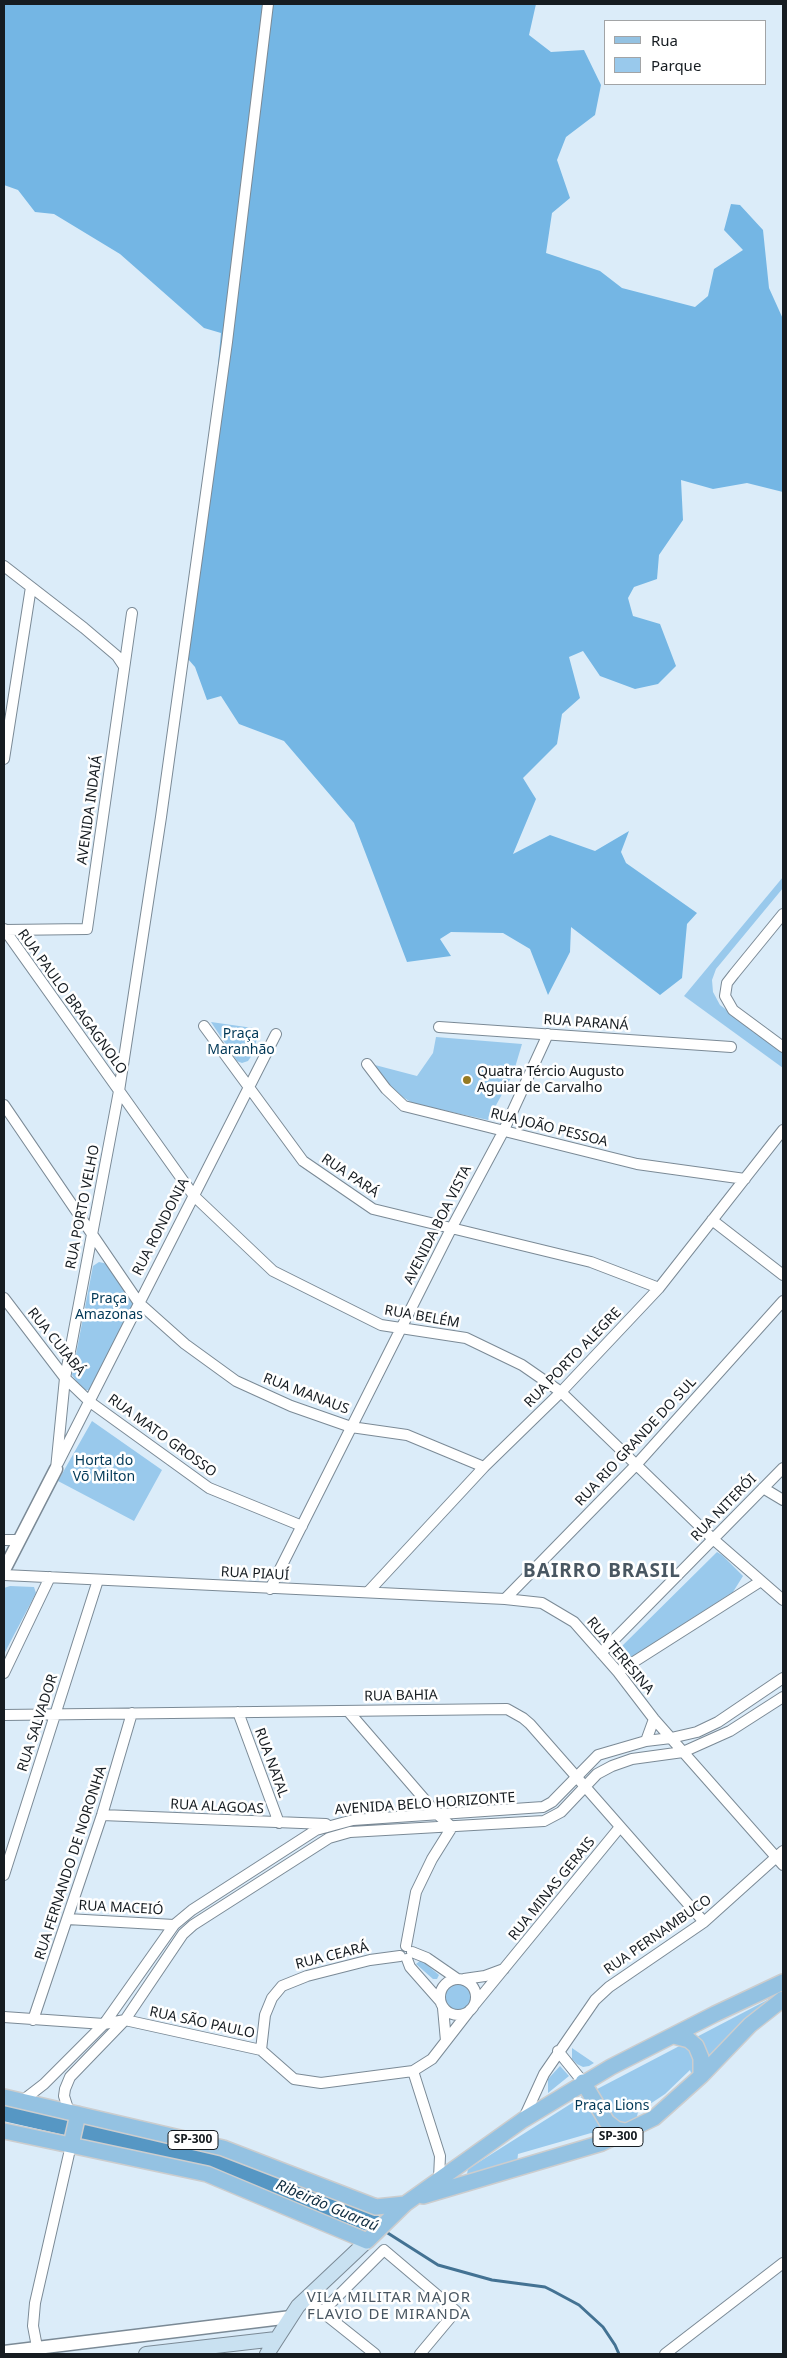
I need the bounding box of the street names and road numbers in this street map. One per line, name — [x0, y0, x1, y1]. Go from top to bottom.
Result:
street label: AVENIDA INDAIÁ — [74, 754, 106, 866]
street label: RUA PAULO BRAGAGNOLO — [14, 926, 130, 1078]
street label: RUA PARANÁ — [543, 1012, 629, 1034]
street label: RUA JOÃO PESSOA — [489, 1105, 609, 1151]
street label: RUA PORTO VELHO — [63, 1143, 103, 1271]
street label: RUA PARÁ — [318, 1151, 382, 1201]
street label: AVENIDA BOA VISTA — [401, 1163, 475, 1287]
street label: RUA RONDONIA — [129, 1175, 193, 1279]
street label: RUA BELÉM — [383, 1302, 461, 1332]
street label: RUA CUIABÁ — [24, 1305, 88, 1379]
street label: RUA PORTO ALEGRE — [521, 1305, 625, 1411]
street label: RUA MANAUS — [261, 1370, 351, 1418]
street label: RUA RIO GRANDE DO SUL — [572, 1374, 700, 1510]
street label: RUA MATO GROSSO — [104, 1391, 220, 1481]
street label: RUA NITERÓI — [688, 1471, 760, 1545]
street label: RUA PIAUÍ — [220, 1564, 290, 1584]
street label: RUA TERESINA — [583, 1614, 657, 1698]
street label: RUA SALVADOR — [14, 1672, 62, 1774]
street label: RUA BAHIA — [364, 1687, 438, 1705]
street label: RUA NATAL — [251, 1726, 291, 1800]
street label: RUA FERNANDO DE NORONHA — [32, 1764, 110, 1962]
street label: AVENIDA BELO HORIZONTE — [334, 1789, 516, 1819]
street label: RUA ALAGOAS — [170, 1796, 264, 1818]
street label: RUA MINAS GERAIS — [505, 1834, 599, 1944]
street label: RUA PERNAMBUCO — [601, 1892, 715, 1978]
street label: RUA MACEIÓ — [78, 1897, 164, 1919]
street label: RUA CEARÁ — [294, 1939, 370, 1973]
street label: RUA SÃO PAULO — [148, 2004, 256, 2042]
road number: SP-300 — [593, 2128, 643, 2146]
road number: SP-300 — [168, 2130, 218, 2150]

